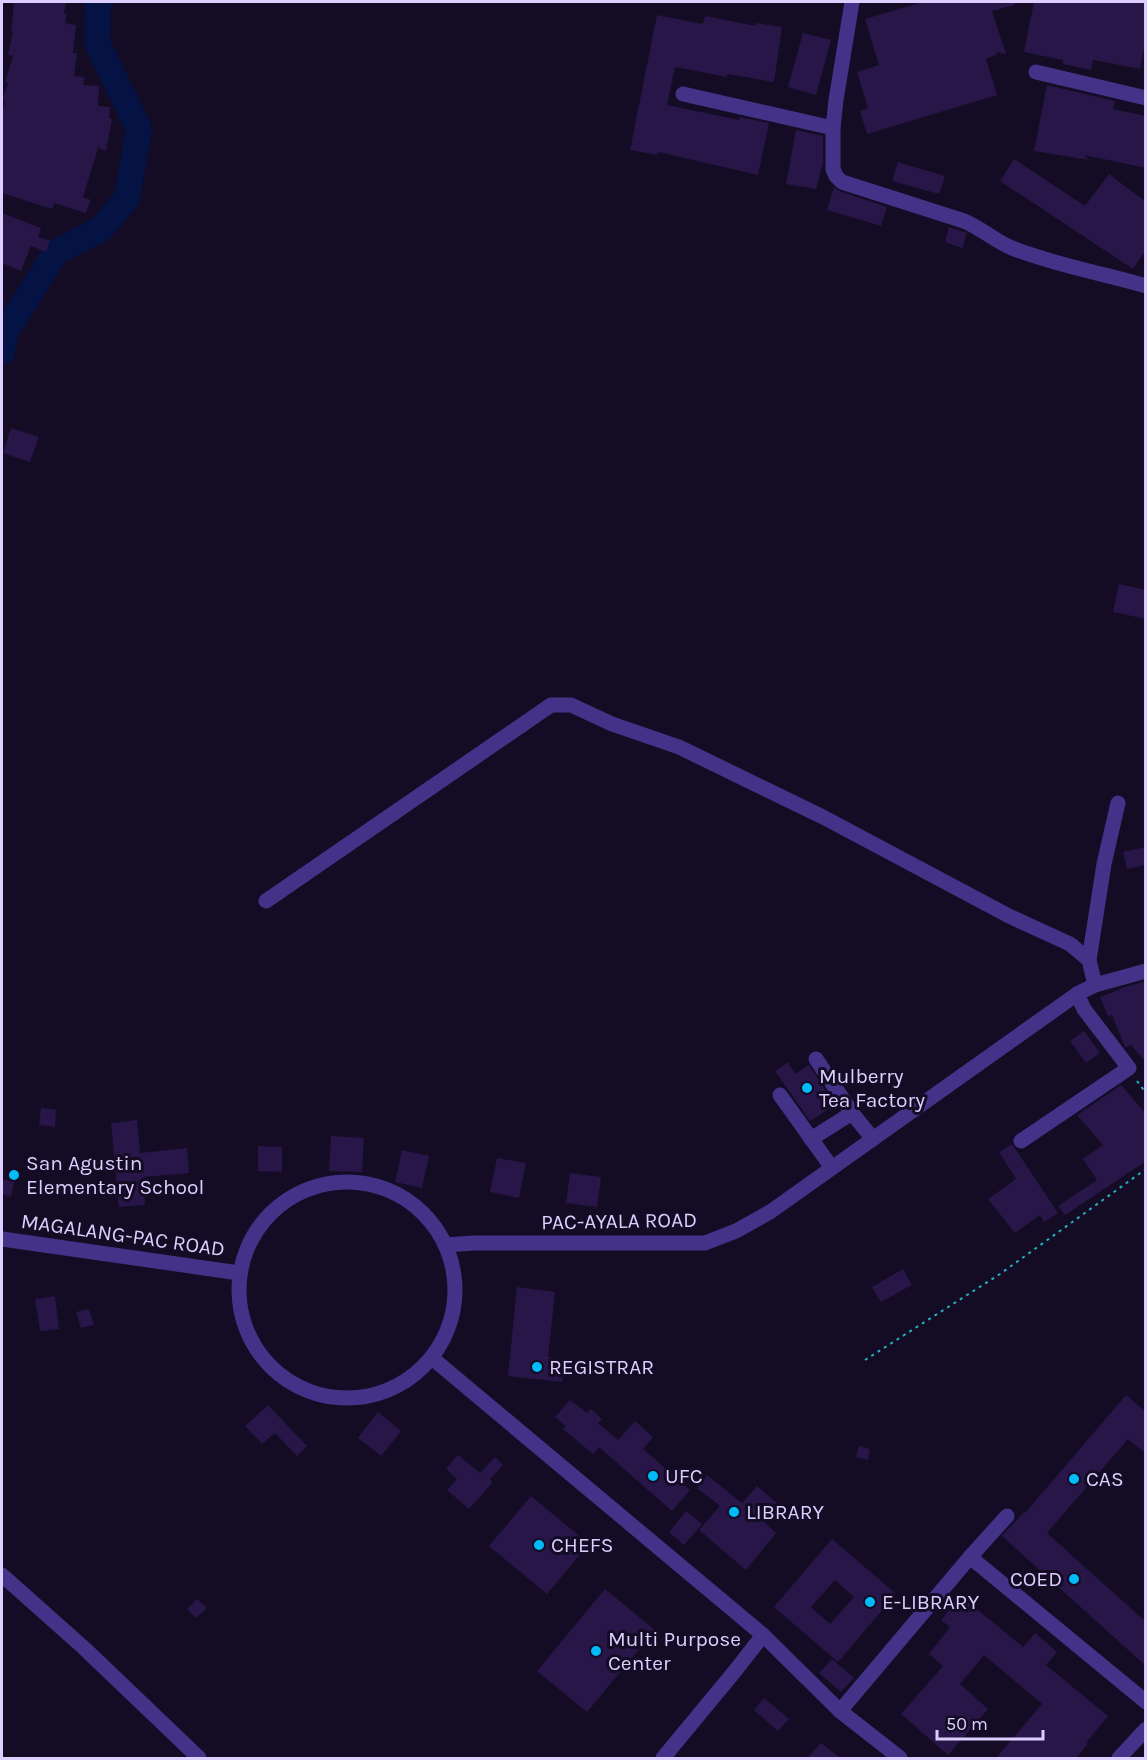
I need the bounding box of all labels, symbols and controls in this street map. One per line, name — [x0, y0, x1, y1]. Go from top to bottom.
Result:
place label: Mulberry Tea Factory — [819, 1064, 925, 1112]
marker: Mulberry Tea Factory — [800, 1081, 814, 1095]
place label: San Agustin Elementary School — [26, 1151, 204, 1199]
marker: San Agustin Elementary School — [7, 1168, 21, 1182]
street label: PAC-AYALA ROAD — [541, 1208, 697, 1234]
street label: MAGALANG-PAC ROAD — [20, 1209, 226, 1261]
place label: REGISTRAR — [549, 1355, 654, 1379]
marker: REGISTRAR — [530, 1360, 544, 1374]
place label: UFC — [665, 1464, 703, 1488]
place label: CAS — [1086, 1467, 1124, 1491]
marker: UFC — [646, 1469, 660, 1483]
marker: CAS — [1067, 1472, 1081, 1486]
place label: LIBRARY — [746, 1500, 825, 1524]
marker: LIBRARY — [727, 1505, 741, 1519]
place label: CHEFS — [551, 1533, 613, 1557]
marker: CHEFS — [532, 1538, 546, 1552]
place label: COED — [1010, 1567, 1062, 1591]
marker: COED — [1067, 1572, 1081, 1586]
place label: E-LIBRARY — [882, 1590, 980, 1614]
marker: E-LIBRARY — [863, 1595, 877, 1609]
place label: Multi Purpose Center — [608, 1627, 741, 1675]
marker: Multi Purpose Center — [589, 1644, 603, 1658]
scale bar — [937, 1703, 1044, 1741]
text: 50 m — [946, 1713, 988, 1735]

